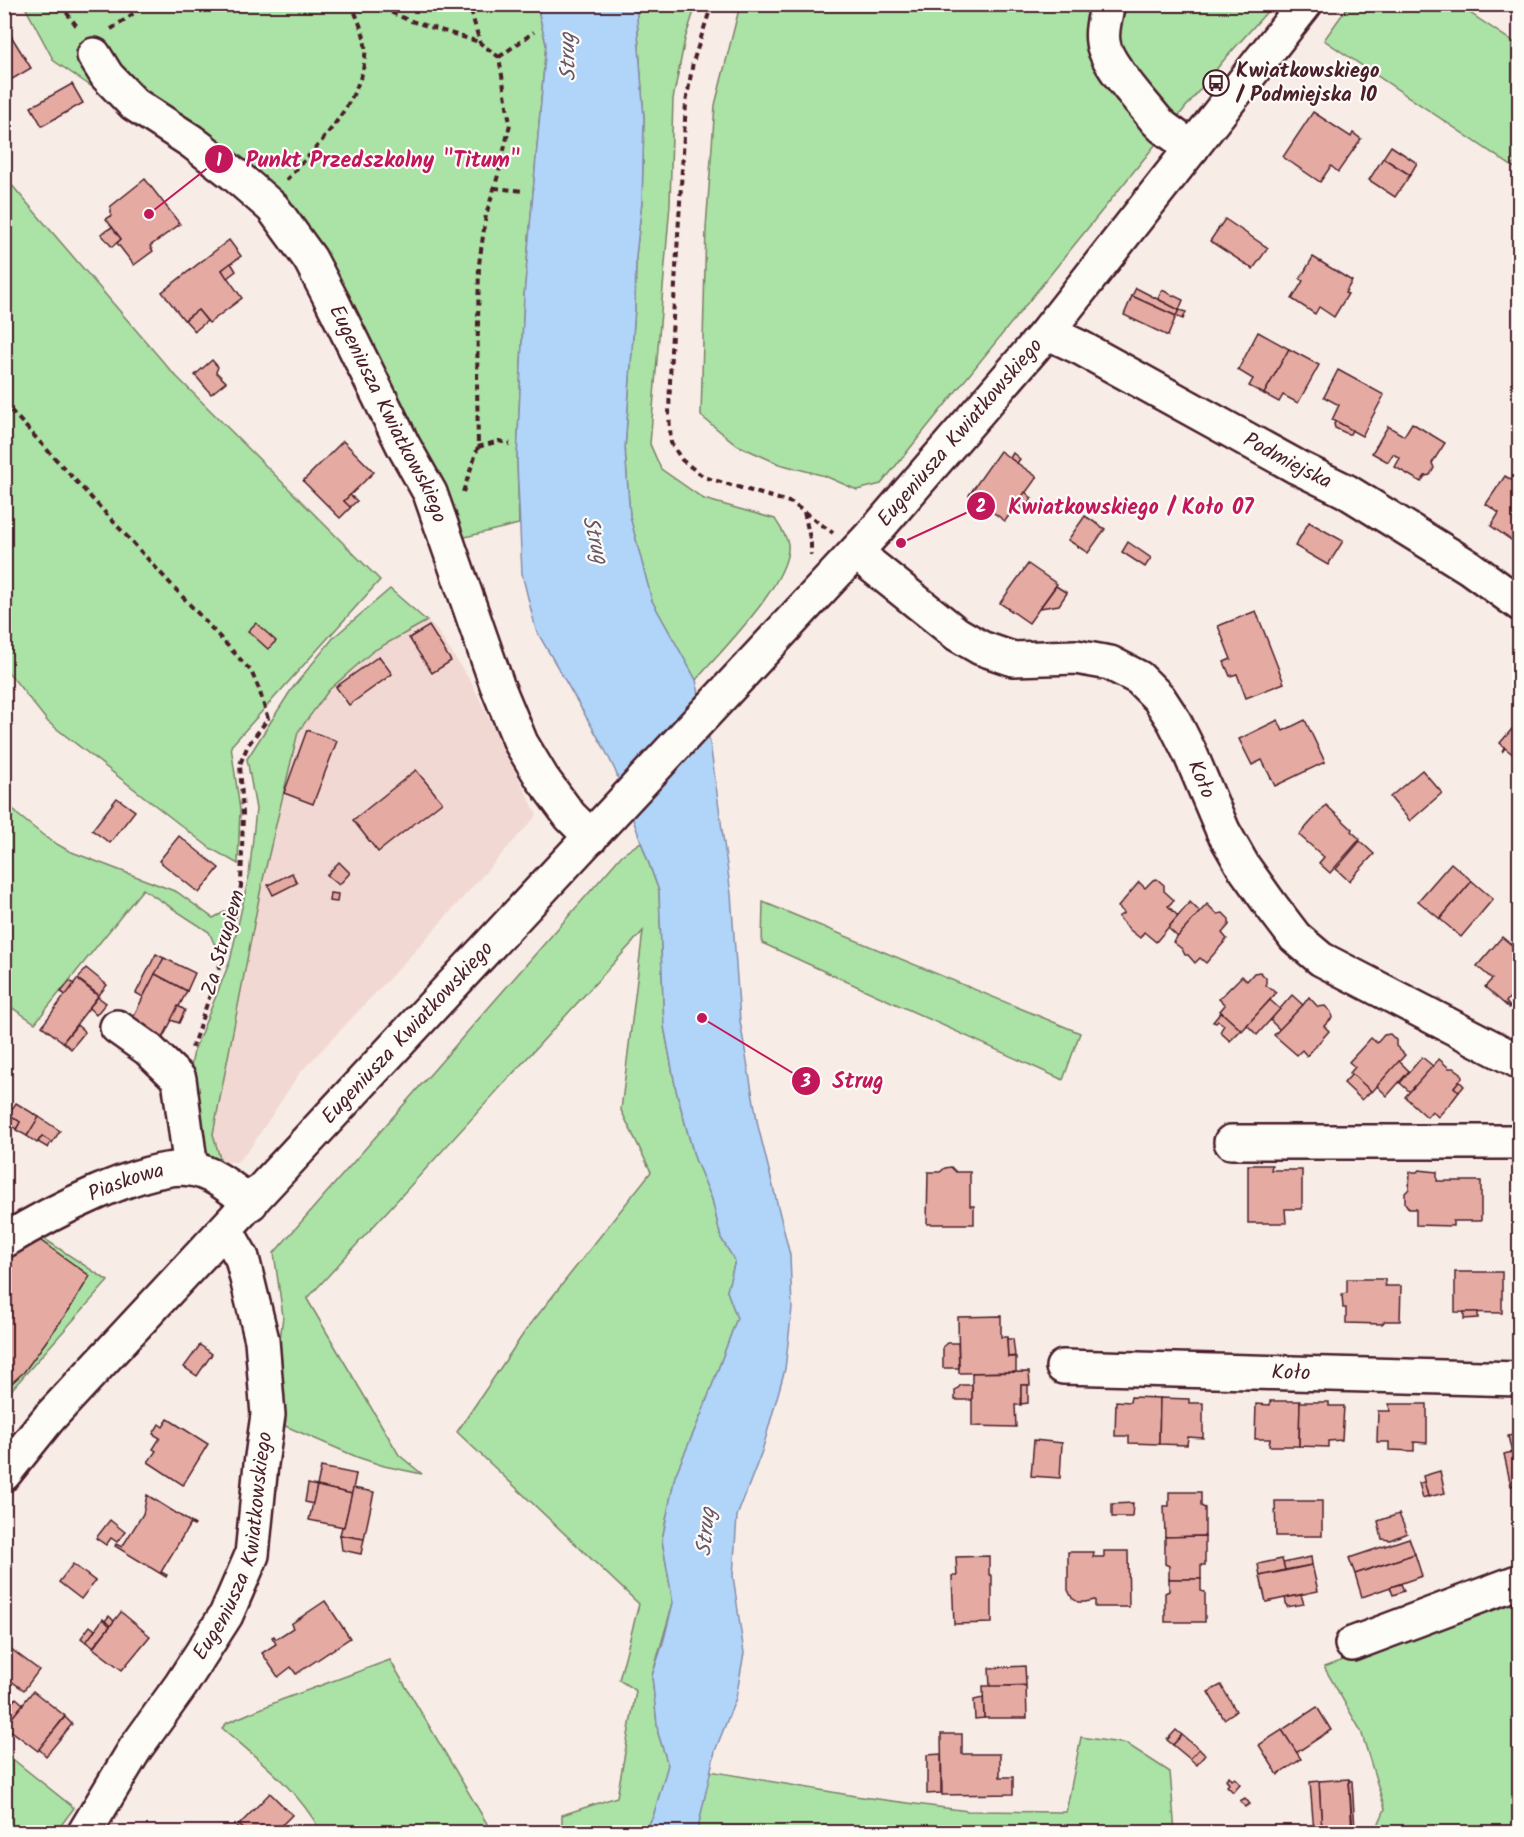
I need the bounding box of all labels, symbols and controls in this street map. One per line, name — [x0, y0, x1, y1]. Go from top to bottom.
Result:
water label: Strug — [551, 31, 587, 82]
place label: Kwiatkowskiego / Podmiejska 10 — [1235, 55, 1380, 112]
bus stop icon: Kwiatkowskiego / Podmiejska 10 — [1201, 68, 1231, 98]
callout: Punkt Przedszkolny "Titum" — [204, 139, 532, 179]
text: Punkt Przedszkolny "Titum" — [246, 144, 520, 179]
text: 1 — [216, 147, 222, 176]
street label: Eugeniusza Kwiatkowskiego — [320, 299, 456, 527]
street label: Eugeniusza Kwiatkowskiego — [869, 331, 1051, 535]
street label: Podmiejska — [1237, 424, 1338, 498]
callout: Kwiatkowskiego / Koło 07 — [966, 486, 1265, 526]
text: Kwiatkowskiego / Koło 07 — [1008, 491, 1254, 526]
text: 2 — [976, 493, 986, 522]
water label: Strug — [571, 512, 618, 569]
street label: Koło — [1178, 755, 1224, 804]
street label: Za Strugiem — [193, 886, 255, 1000]
street label: Eugeniusza Kwiatkowskiego — [314, 934, 502, 1132]
callout: Strug — [791, 1061, 896, 1101]
text: Strug — [832, 1065, 884, 1100]
text: 3 — [800, 1068, 811, 1097]
street label: Piaskowa — [83, 1154, 167, 1211]
street label: Koło — [1271, 1356, 1311, 1390]
street label: Eugeniusza Kwiatkowskiego — [184, 1430, 282, 1667]
water label: Strug — [687, 1505, 727, 1558]

